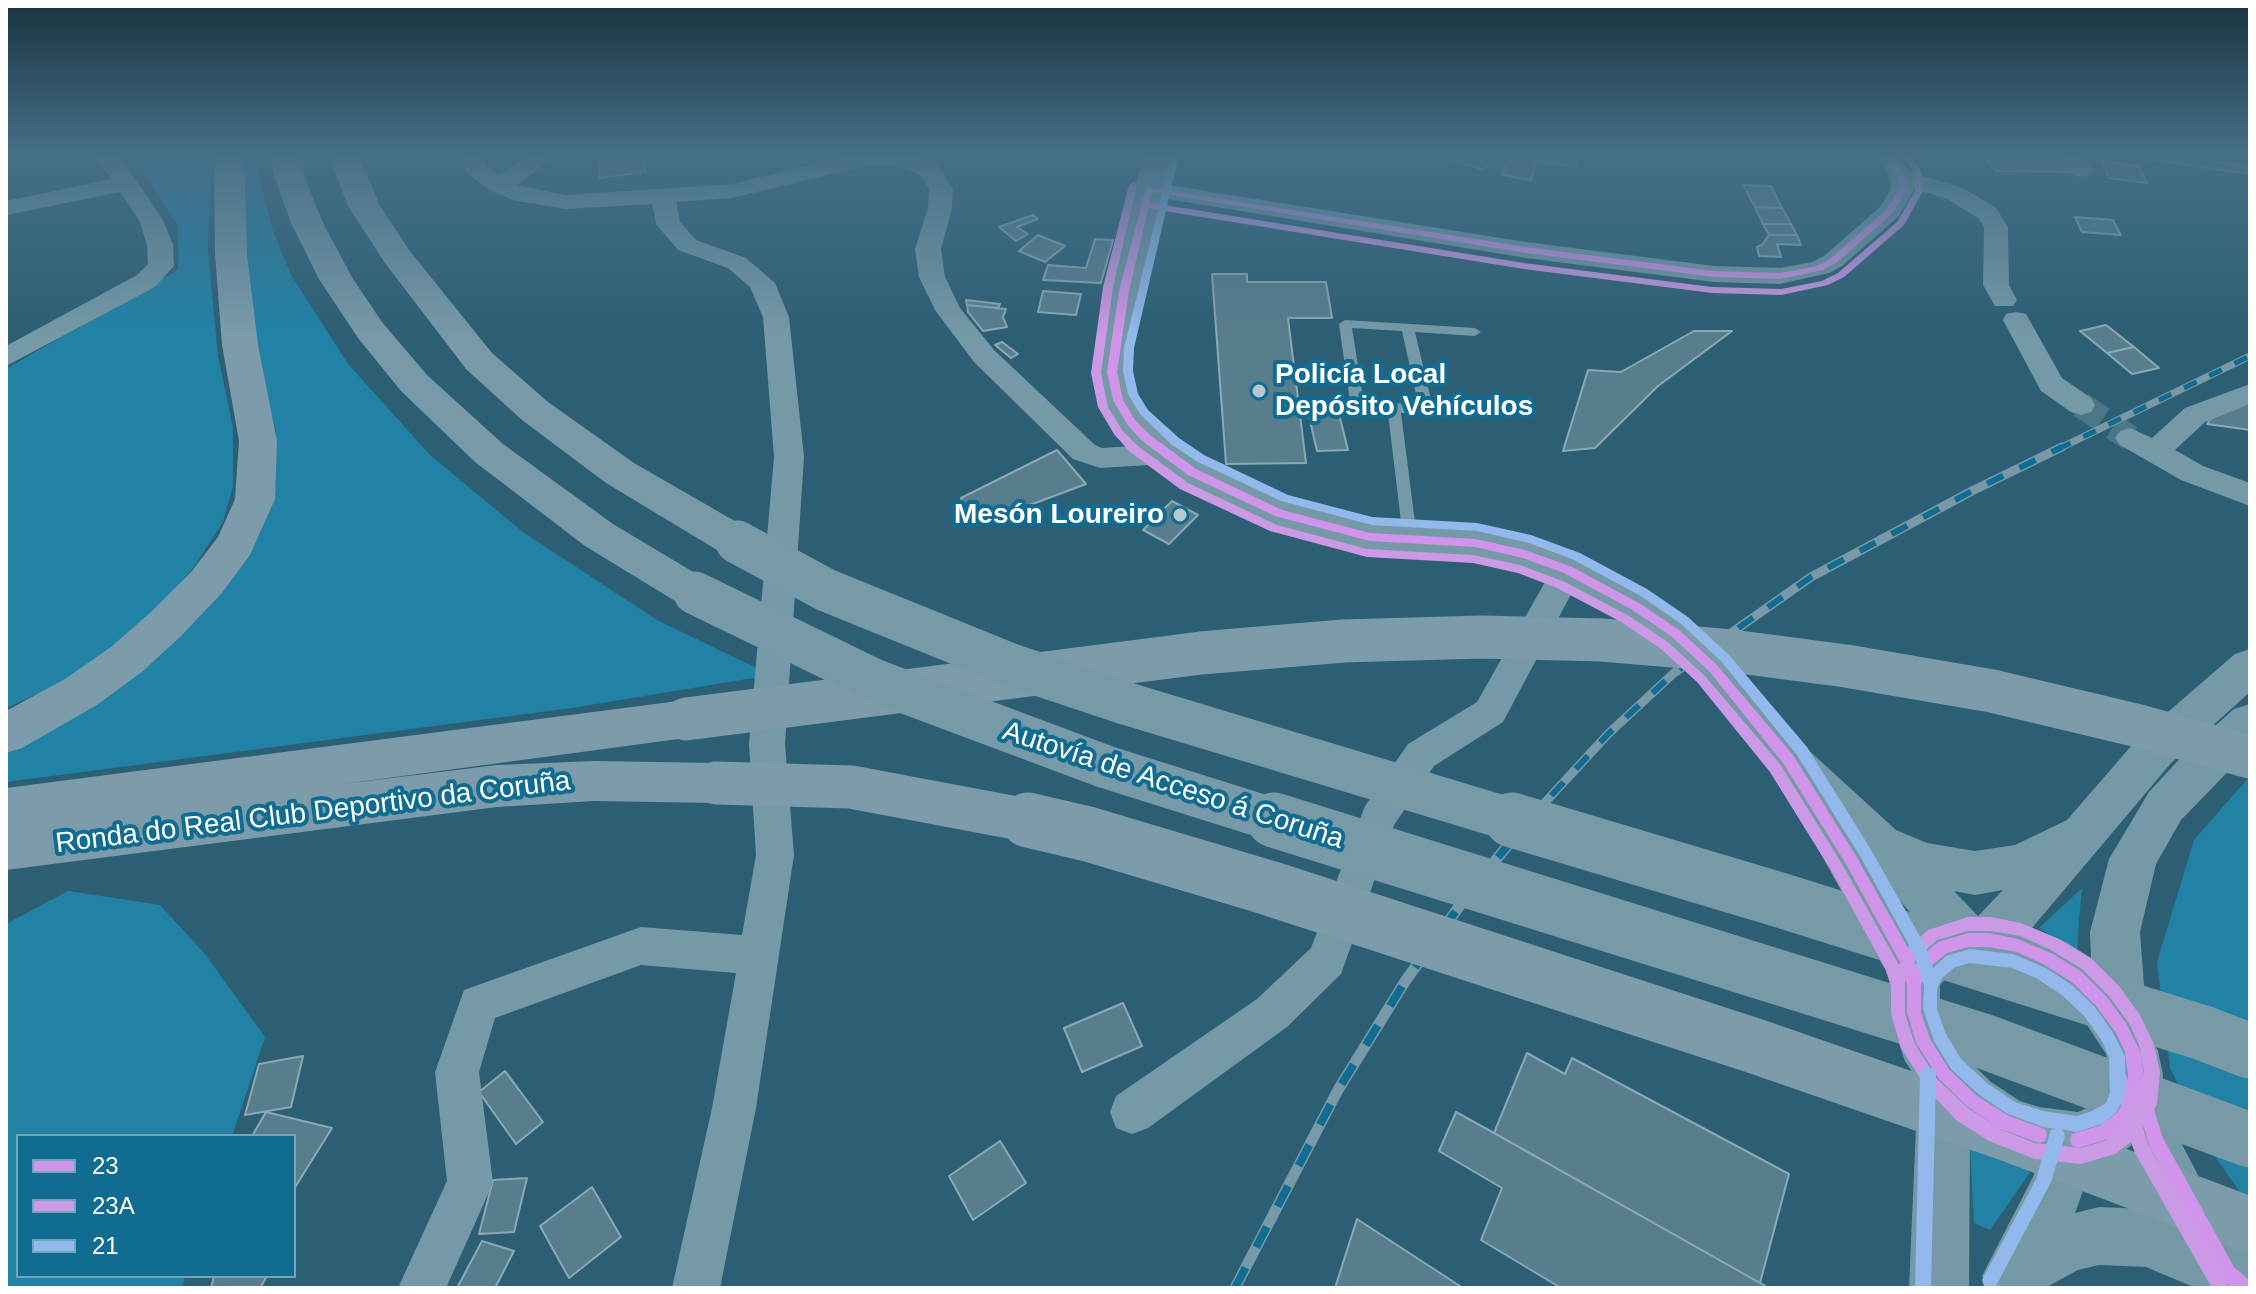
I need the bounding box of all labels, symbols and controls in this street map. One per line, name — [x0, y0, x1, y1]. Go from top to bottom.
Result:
place label: Policía Local Depósito Vehículos — [1275, 358, 1533, 424]
marker: Policía Local Depósito Vehículos — [1250, 382, 1268, 400]
place label: Mesón Loureiro — [954, 498, 1164, 532]
marker: Mesón Loureiro — [1171, 506, 1189, 524]
street label: Autovía de Acceso á Coruña — [998, 715, 1348, 857]
street label: Ronda do Real Club Deportivo da Coruña — [54, 765, 572, 861]
legend — [16, 1134, 296, 1278]
text: 23 — [92, 1152, 119, 1179]
text: 23A — [92, 1192, 135, 1219]
text: 21 — [92, 1232, 119, 1259]

